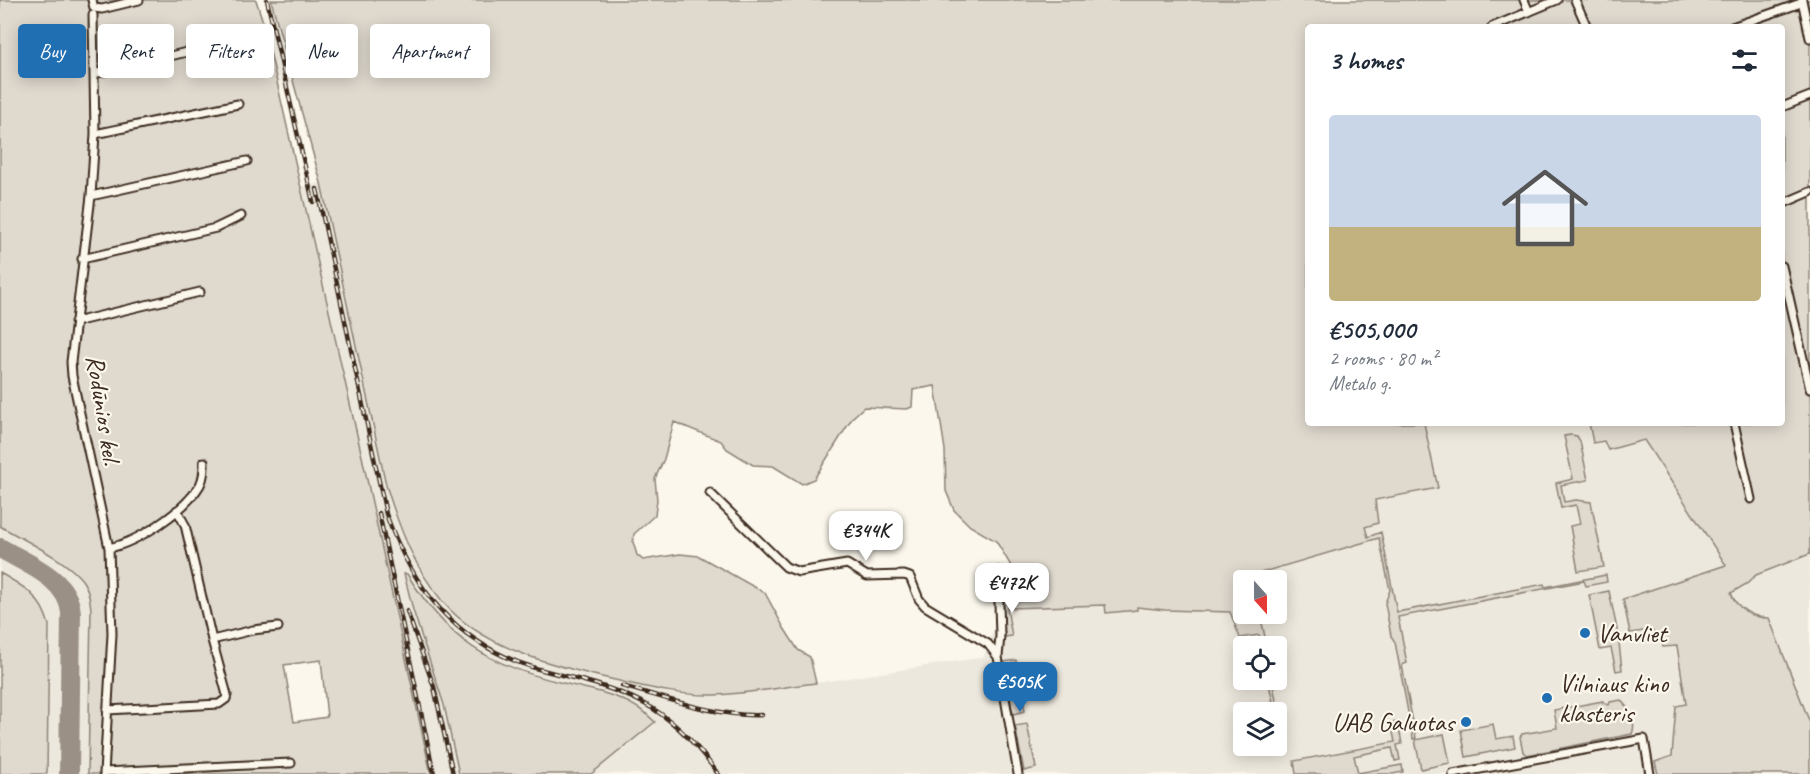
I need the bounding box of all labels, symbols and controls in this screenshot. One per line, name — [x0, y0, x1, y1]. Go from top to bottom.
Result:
chip: Buy — [18, 24, 86, 78]
chip: Rent — [98, 24, 174, 78]
chip: Filters — [186, 24, 274, 78]
chip: New — [286, 24, 358, 78]
chip: Apartment — [370, 24, 490, 78]
text: 3 homes — [1329, 44, 1402, 77]
icon: filters — [1728, 44, 1761, 77]
icon: home — [1491, 154, 1599, 262]
text: €505,000 — [1329, 313, 1415, 346]
text: 2 rooms · 80 m² — [1329, 346, 1437, 371]
street label: Rodūnios kel. — [79, 353, 129, 468]
text: Metalo g. — [1329, 371, 1391, 396]
pin: €344K — [824, 511, 908, 562]
text: €344K — [843, 518, 889, 543]
pin: €472K — [970, 563, 1054, 614]
text: €472K — [989, 570, 1035, 595]
north arrow — [1233, 570, 1287, 624]
map controls — [1233, 570, 1287, 756]
place label: Vanvliet — [1597, 617, 1669, 650]
marker: Vanvliet — [1578, 626, 1592, 640]
button: locate — [1233, 636, 1287, 690]
pin: €505K — [978, 662, 1062, 713]
place label: Vilniaus kino klasteris — [1559, 667, 1670, 730]
text: €505K — [997, 669, 1043, 694]
marker: Vilniaus kino klasteris — [1540, 691, 1554, 705]
button: layers — [1233, 702, 1287, 756]
place label: UAB Galuotas — [1332, 706, 1456, 739]
marker: UAB Galuotas — [1459, 715, 1473, 729]

